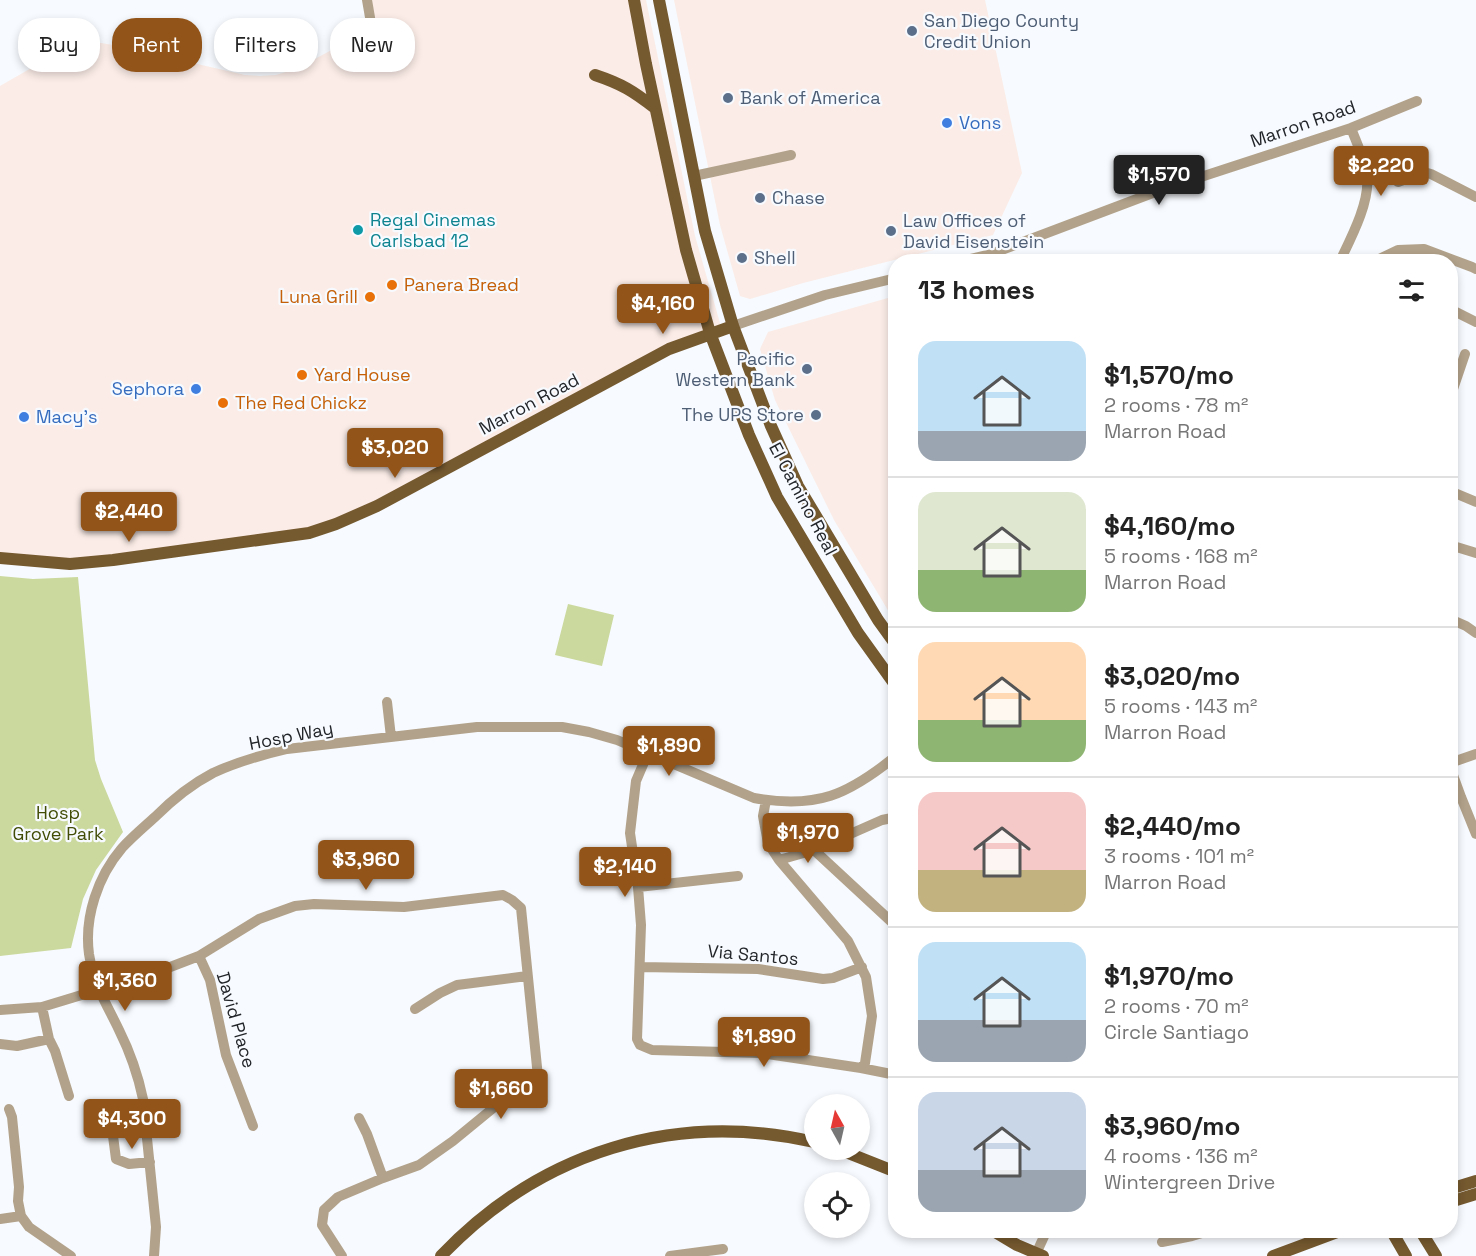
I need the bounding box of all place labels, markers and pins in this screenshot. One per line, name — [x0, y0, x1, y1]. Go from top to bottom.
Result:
place label: San Diego County Credit Union — [924, 9, 1079, 53]
marker: San Diego County Credit Union — [905, 24, 919, 38]
place label: Bank of America — [740, 86, 881, 109]
marker: Bank of America — [721, 91, 735, 105]
place label: Vons — [959, 111, 1001, 134]
marker: Vons — [940, 116, 954, 130]
pin: $2,220 — [1332, 146, 1430, 197]
pin: $1,570 — [1110, 155, 1208, 206]
place label: Chase — [772, 186, 825, 209]
marker: Chase — [753, 191, 767, 205]
place label: Regal Cinemas Carlsbad 12 — [370, 208, 496, 252]
place label: Law Offices of David Eisenstein — [903, 209, 1044, 253]
marker: Regal Cinemas Carlsbad 12 — [351, 223, 365, 237]
marker: Law Offices of David Eisenstein — [884, 224, 898, 238]
place label: Shell — [754, 246, 796, 269]
marker: Shell — [735, 251, 749, 265]
place label: Panera Bread — [404, 273, 519, 296]
marker: Panera Bread — [385, 278, 399, 292]
pin: $4,160 — [614, 284, 712, 335]
place label: Luna Grill — [279, 285, 358, 308]
marker: Luna Grill — [363, 290, 377, 304]
place label: Pacific Western Bank — [676, 347, 795, 391]
marker: Pacific Western Bank — [800, 362, 814, 376]
place label: Yard House — [314, 363, 411, 386]
marker: Yard House — [295, 368, 309, 382]
place label: Sephora — [112, 377, 184, 400]
marker: Sephora — [189, 382, 203, 396]
place label: The Red Chickz — [235, 391, 367, 414]
marker: The Red Chickz — [216, 396, 230, 410]
place label: The UPS Store — [681, 403, 804, 426]
place label: Macy's — [36, 405, 97, 428]
marker: The UPS Store — [809, 408, 823, 422]
marker: Macy's — [17, 410, 31, 424]
pin: $3,020 — [346, 428, 444, 479]
pin: $2,440 — [80, 492, 178, 543]
pin: $1,890 — [620, 726, 718, 777]
pin: $1,970 — [759, 813, 857, 864]
pin: $3,960 — [317, 840, 415, 891]
pin: $2,140 — [576, 847, 674, 898]
pin: $1,360 — [76, 961, 174, 1012]
pin: $1,890 — [715, 1017, 813, 1068]
pin: $1,660 — [452, 1069, 550, 1120]
pin: $4,300 — [83, 1099, 181, 1150]

